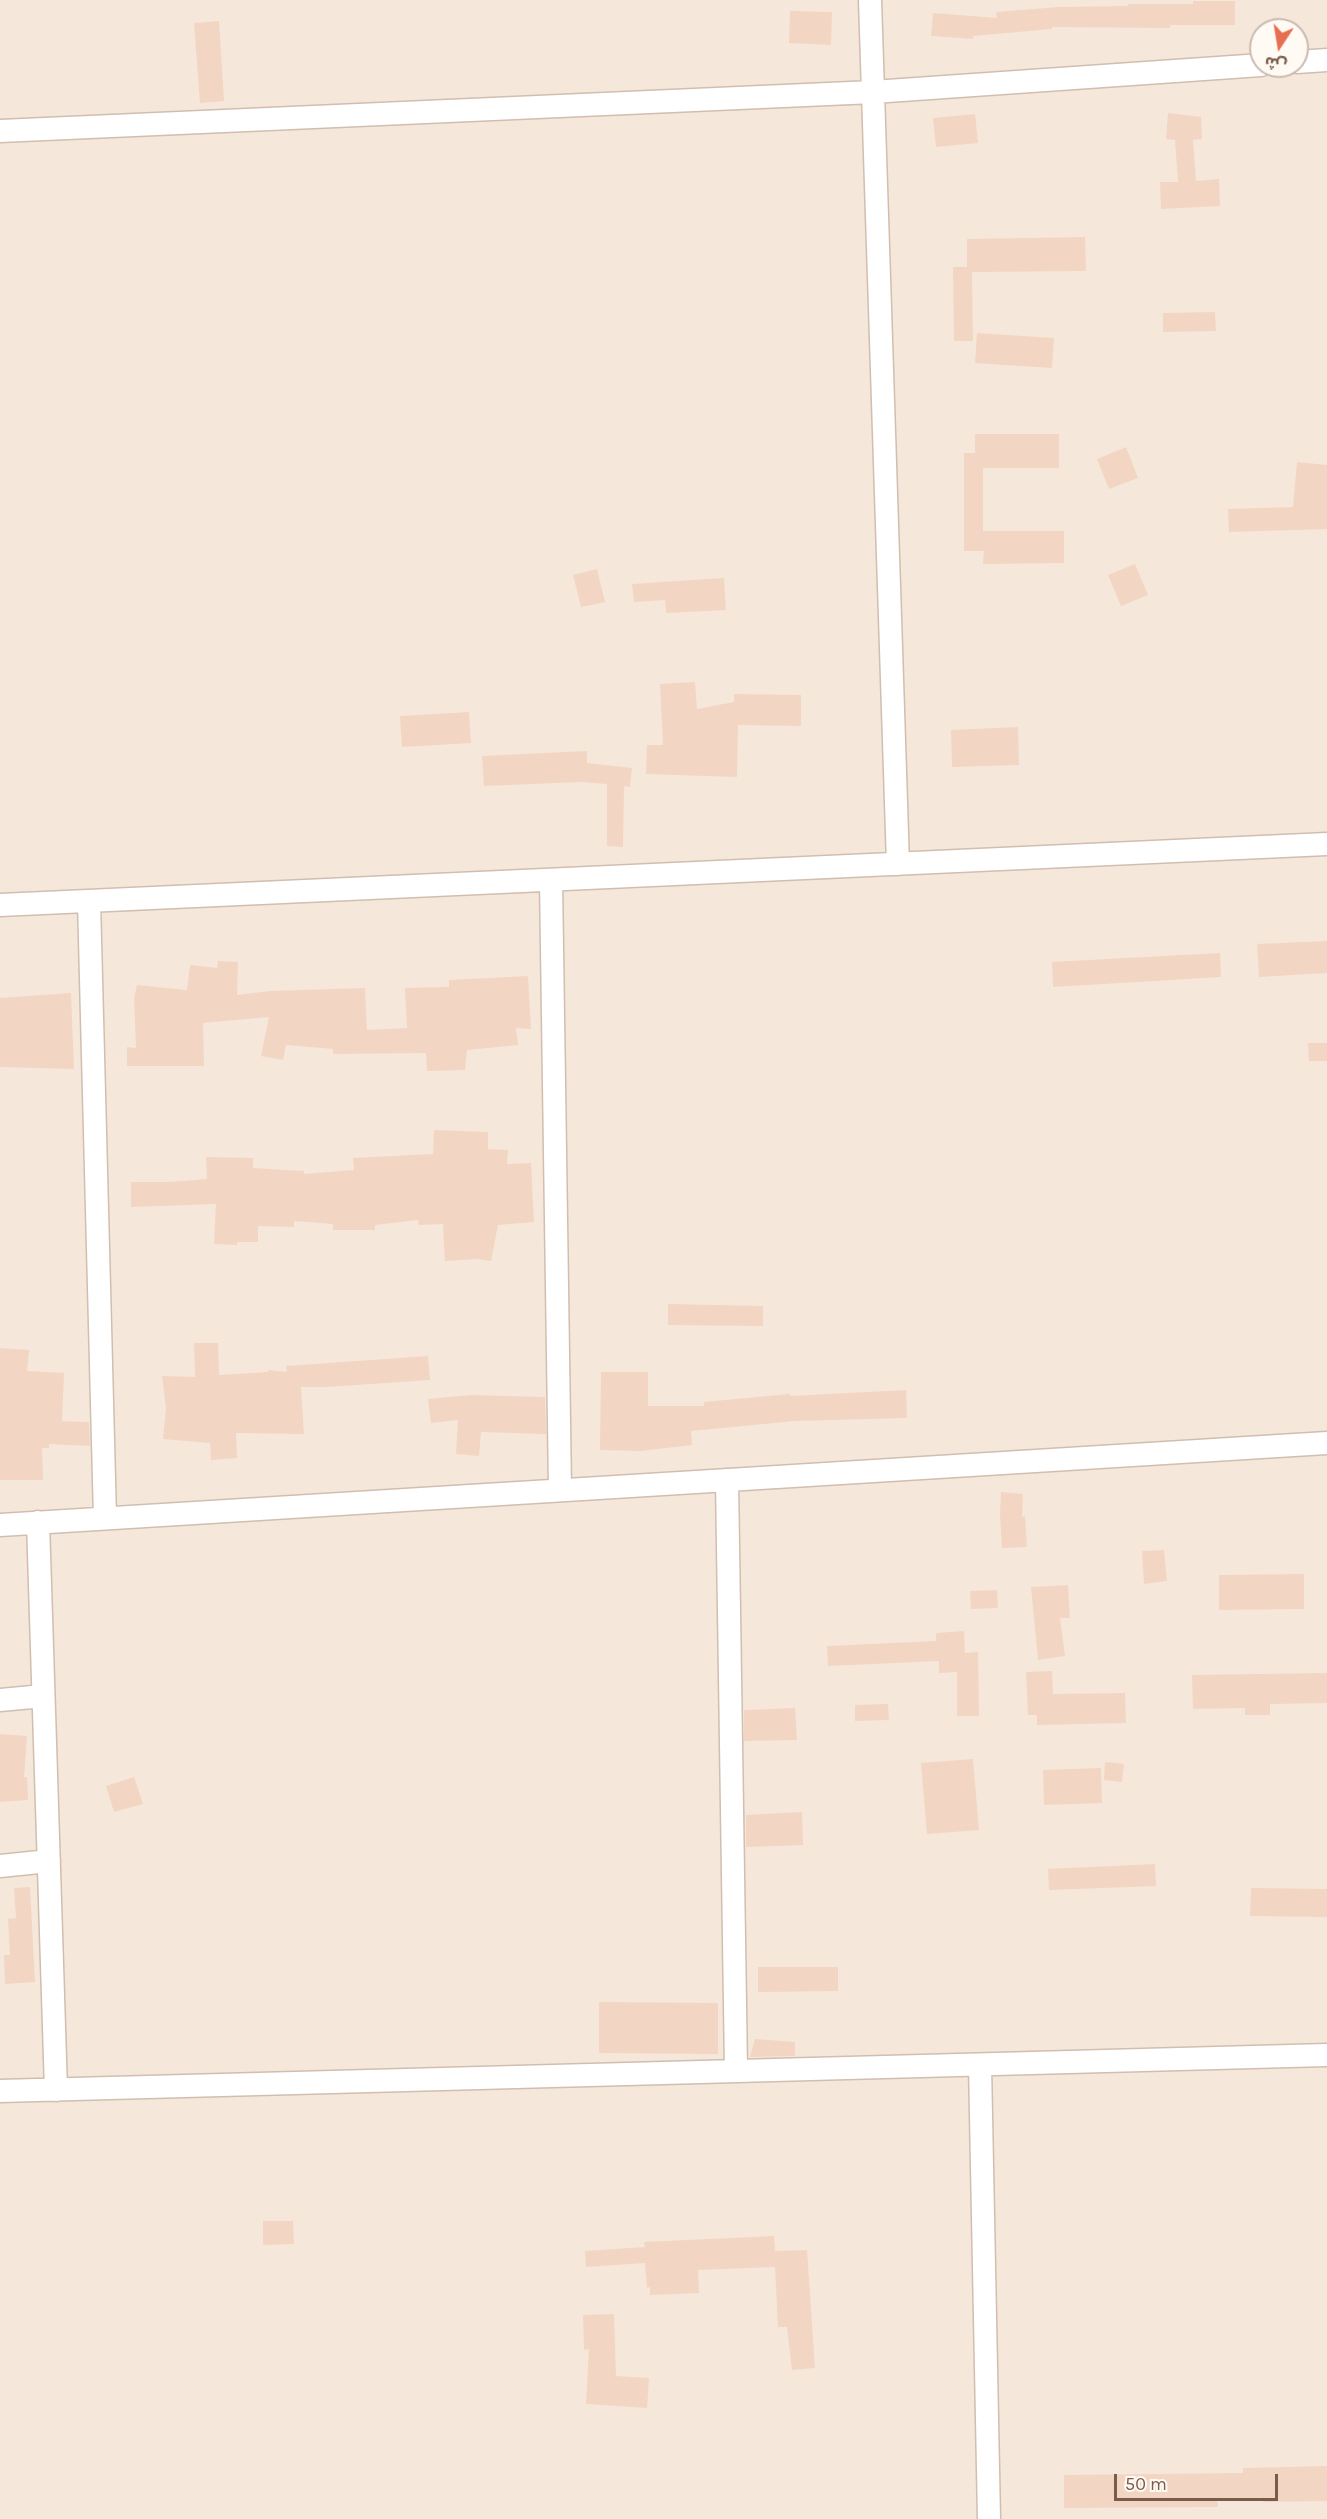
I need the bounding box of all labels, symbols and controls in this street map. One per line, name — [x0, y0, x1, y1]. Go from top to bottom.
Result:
north arrow — [1249, 18, 1309, 78]
text: ش — [1263, 53, 1288, 76]
scale bar — [1117, 2462, 1280, 2500]
text: 50 m — [1125, 2473, 1167, 2495]

